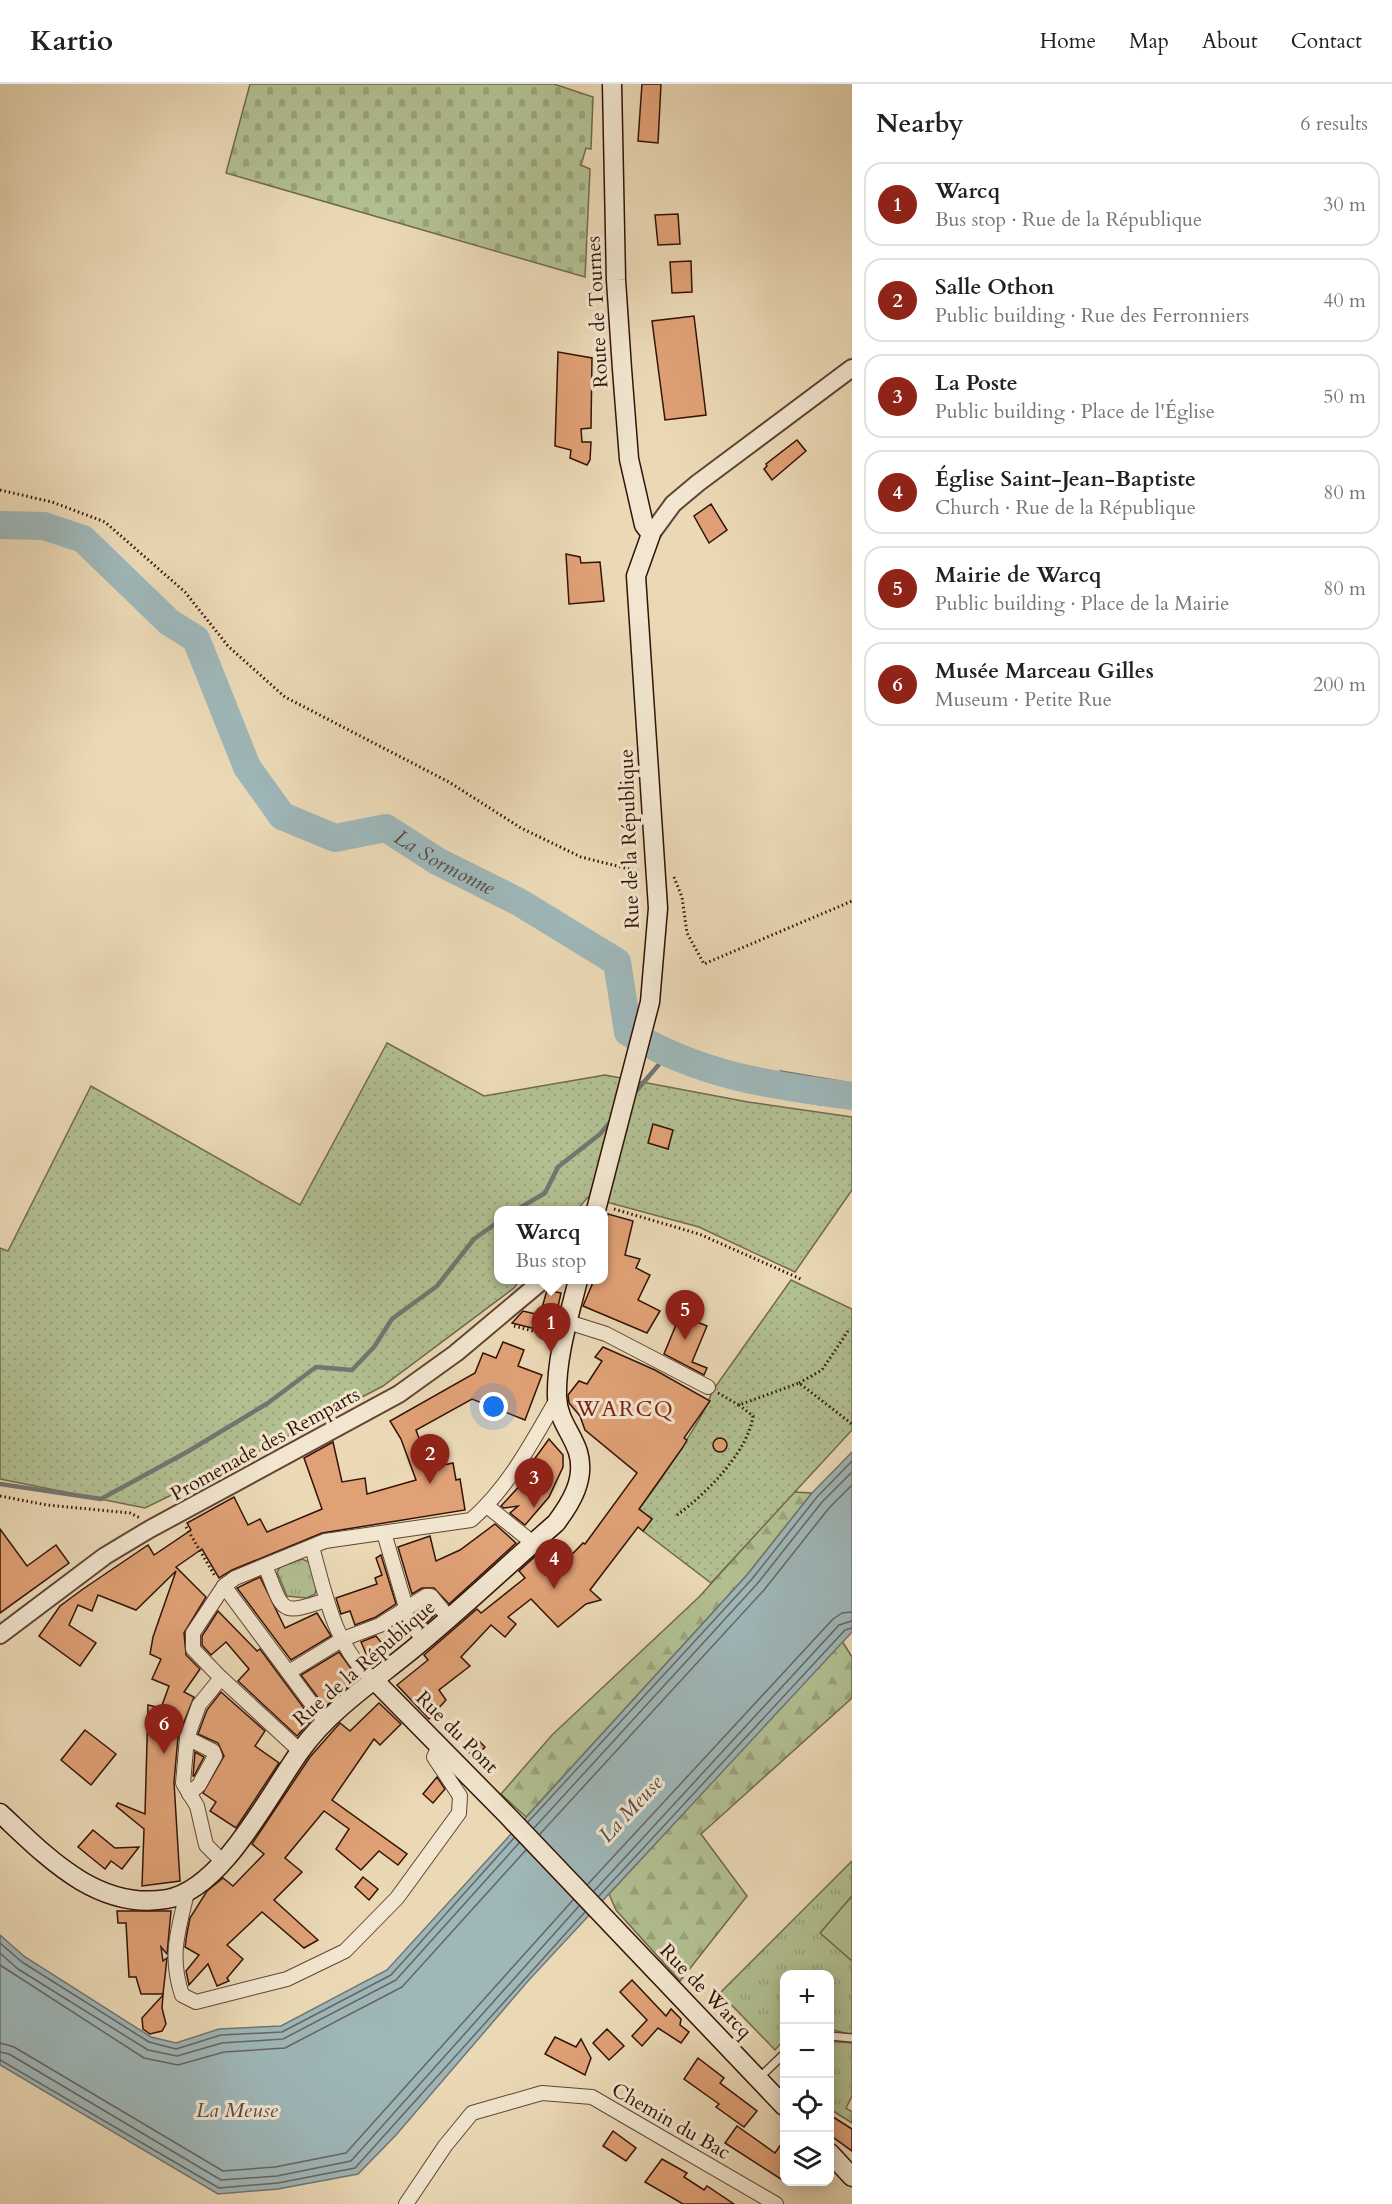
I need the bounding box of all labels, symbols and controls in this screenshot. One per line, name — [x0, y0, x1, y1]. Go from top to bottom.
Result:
text: Kartio — [30, 22, 113, 60]
text: Home — [1040, 27, 1096, 56]
text: Map — [1129, 27, 1169, 56]
text: About — [1202, 27, 1258, 56]
text: Contact — [1291, 27, 1362, 56]
text: Nearby — [876, 106, 964, 141]
text: 6 results — [1300, 110, 1368, 137]
text: Warcq — [935, 176, 1000, 206]
text: 1 — [892, 191, 903, 218]
text: 30 m — [1323, 191, 1366, 218]
text: Bus stop · Rue de la République — [935, 206, 1202, 233]
street label: Route de Tournes — [580, 235, 614, 389]
text: Salle Othon — [935, 272, 1054, 302]
text: 2 — [892, 287, 903, 314]
text: 40 m — [1323, 287, 1366, 314]
text: Public building · Rue des Ferronniers — [935, 302, 1249, 329]
text: La Poste — [935, 368, 1018, 398]
text: 3 — [892, 383, 903, 410]
text: 50 m — [1323, 383, 1366, 410]
text: Public building · Place de l'Église — [935, 398, 1215, 425]
text: Église Saint-Jean-Baptiste — [935, 464, 1196, 494]
text: 4 — [892, 479, 903, 506]
text: 80 m — [1323, 479, 1366, 506]
text: Church · Rue de la République — [935, 494, 1196, 521]
text: Mairie de Warcq — [935, 560, 1101, 590]
text: 5 — [892, 575, 903, 602]
text: 80 m — [1323, 575, 1366, 602]
text: Public building · Place de la Mairie — [935, 590, 1229, 617]
text: Musée Marceau Gilles — [935, 656, 1154, 686]
text: 6 — [892, 671, 903, 698]
text: 200 m — [1313, 671, 1366, 698]
text: Museum · Petite Rue — [935, 686, 1112, 713]
street label: Rue de la République — [612, 748, 646, 930]
water label: La Sormonne — [389, 823, 501, 902]
popup — [494, 1206, 608, 1284]
text: Warcq — [515, 1217, 581, 1247]
text: Bus stop — [515, 1247, 587, 1274]
pin: 5 — [666, 1290, 704, 1340]
pin: 1 — [532, 1304, 570, 1353]
street label: Promenade des Remparts — [166, 1381, 364, 1507]
your location — [479, 1392, 508, 1421]
district label: WARCQ — [575, 1394, 674, 1424]
pin: 2 — [410, 1434, 450, 1484]
pin: 3 — [514, 1458, 554, 1508]
pin: 4 — [534, 1540, 574, 1589]
street label: Rue de la République — [287, 1594, 441, 1732]
street label: Rue du Pont — [410, 1685, 505, 1780]
pin: 6 — [144, 1704, 184, 1754]
water label: La Meuse — [592, 1769, 670, 1849]
street label: Rue de Warcq — [654, 1938, 758, 2045]
map controls — [780, 1970, 834, 2186]
button: + — [780, 1970, 834, 2024]
button: − — [780, 2024, 834, 2078]
street label: Chemin du Bac — [607, 2076, 735, 2166]
button: locate — [780, 2078, 834, 2132]
water label: La Meuse — [196, 2096, 279, 2125]
button: layers — [780, 2132, 834, 2186]

